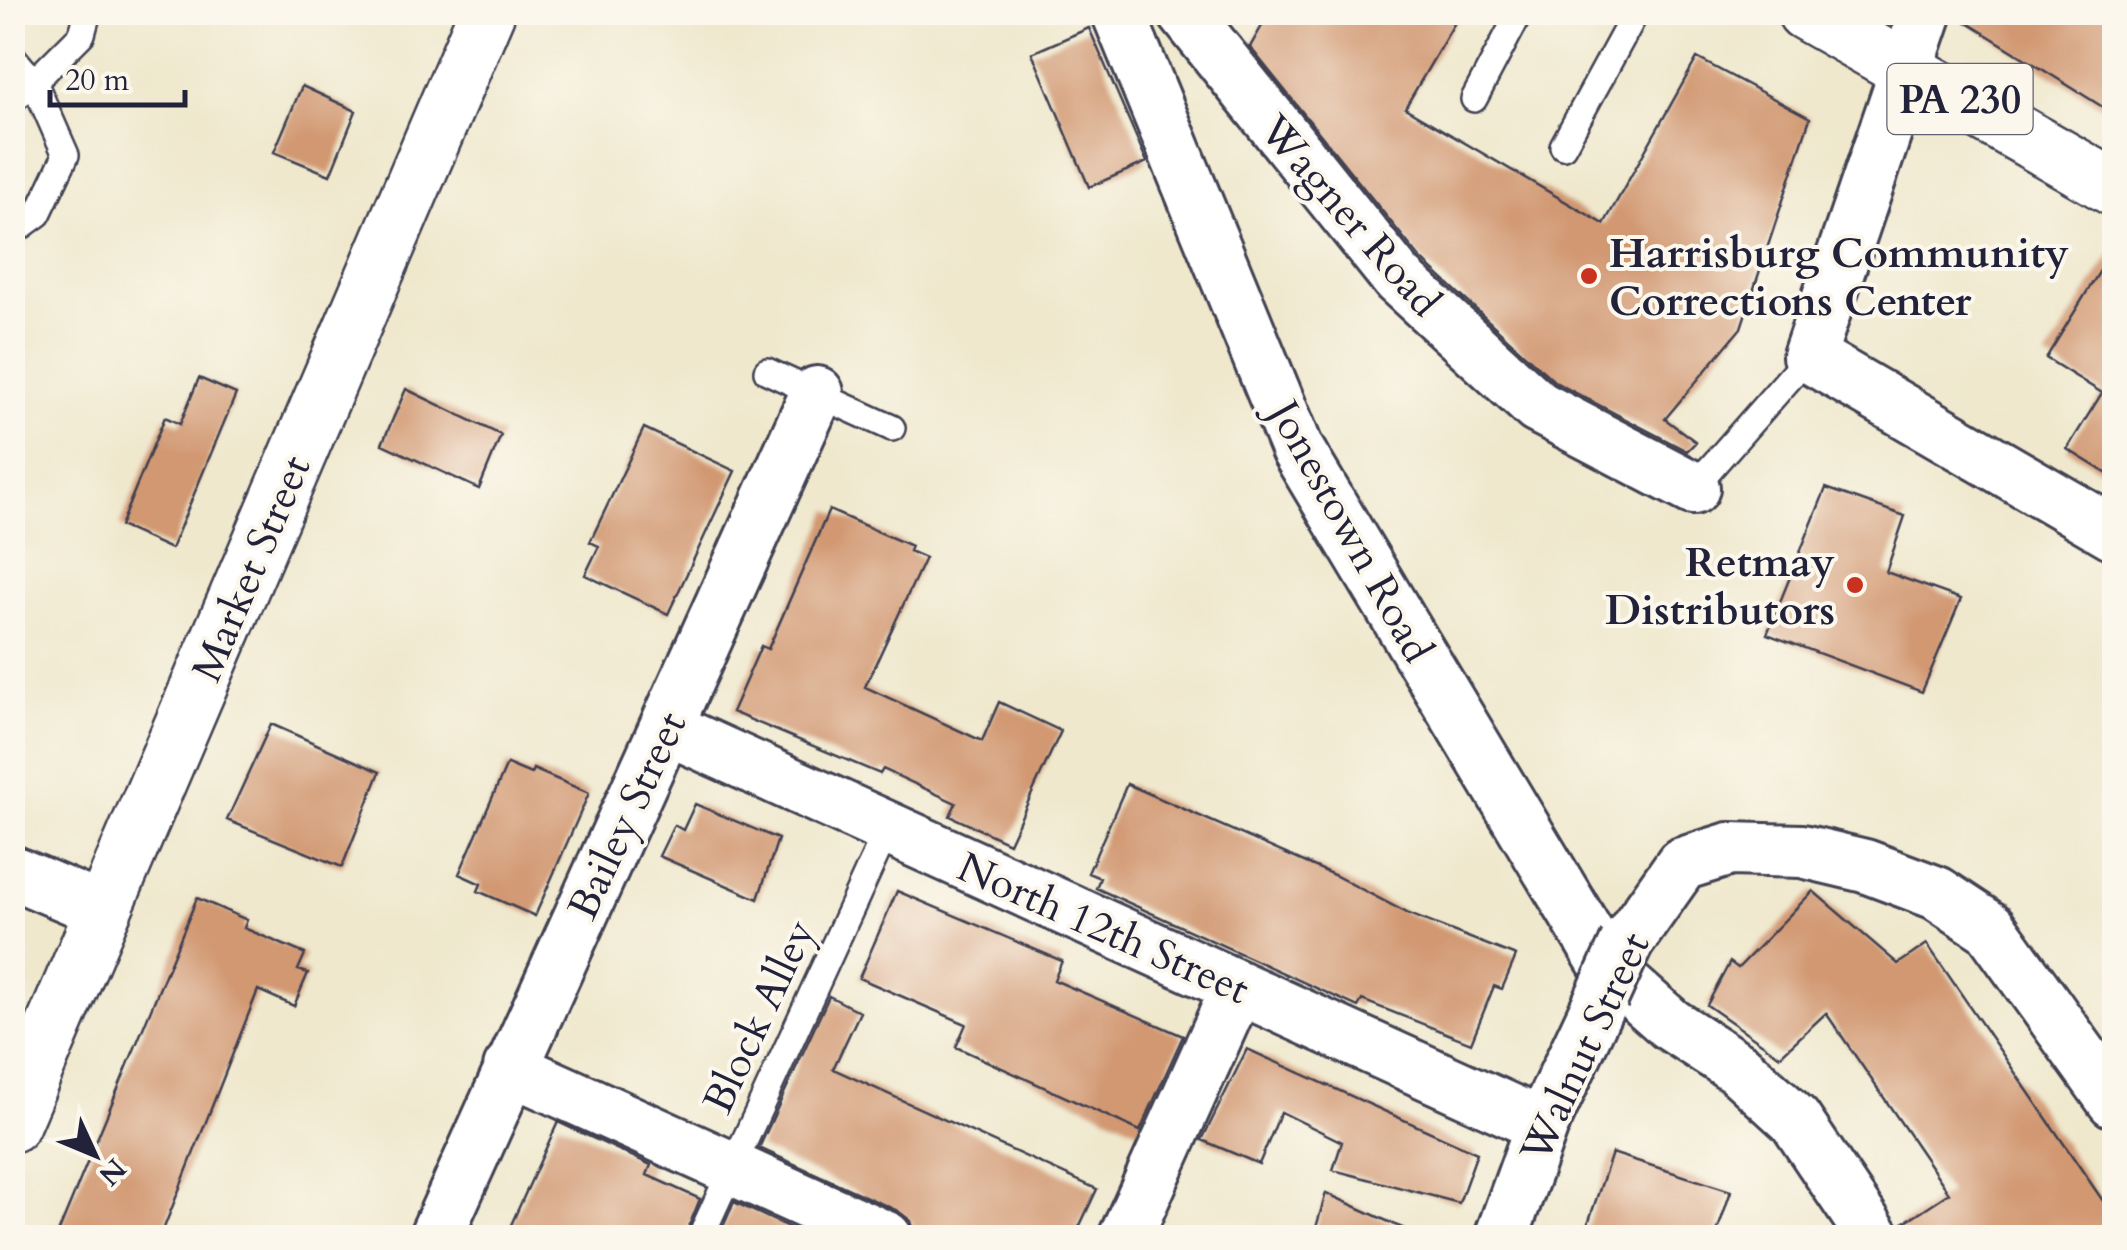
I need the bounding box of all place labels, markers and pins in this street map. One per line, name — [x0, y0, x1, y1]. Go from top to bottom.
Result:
place label: Harrisburg Community Corrections Center — [1609, 225, 2069, 330]
marker: Harrisburg Community Corrections Center — [1578, 265, 1600, 287]
place label: Retmay Distributors — [1605, 534, 1835, 639]
marker: Retmay Distributors — [1844, 574, 1866, 596]

